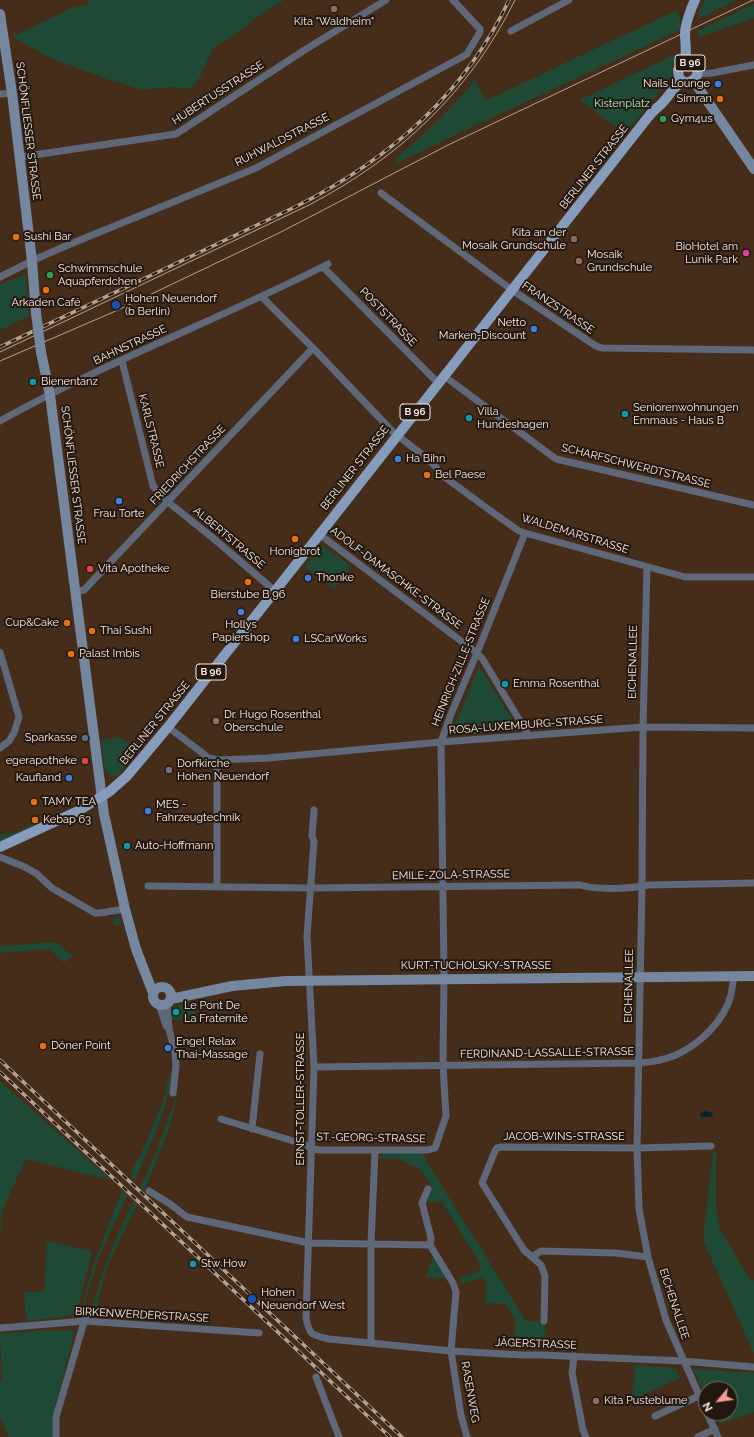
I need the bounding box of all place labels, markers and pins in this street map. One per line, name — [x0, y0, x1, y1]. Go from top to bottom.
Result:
marker: Kita "Waldheim" — [329, 4, 339, 14]
place label: Kita "Waldheim" — [294, 15, 374, 29]
place label: Nails Lounge — [643, 77, 710, 91]
marker: Nails Lounge — [713, 79, 723, 89]
place label: Simran — [677, 92, 712, 106]
marker: Simran — [715, 94, 725, 104]
place label: Gym4us — [671, 112, 713, 126]
marker: Gym4us — [658, 114, 668, 124]
place label: Kita an der Mosaik Grundschule — [462, 226, 566, 252]
place label: Sushi Bar — [24, 230, 71, 244]
marker: Sushi Bar — [11, 232, 21, 242]
marker: Kita an der Mosaik Grundschule — [569, 234, 579, 244]
place label: BioHotel am Lunik Park — [675, 240, 738, 266]
place label: Mosaik Grundschule — [587, 248, 652, 274]
marker: BioHotel am Lunik Park — [741, 248, 751, 258]
marker: Mosaik Grundschule — [574, 256, 584, 266]
place label: Schwimmschule Aquapferdchen — [58, 262, 142, 288]
marker: Schwimmschule Aquapferdchen — [45, 270, 55, 280]
marker: Arkaden Café — [41, 285, 51, 295]
place label: Hohen Neuendorf (b Berlin) — [125, 292, 217, 318]
place label: Arkaden Café — [11, 296, 81, 310]
marker: Hohen Neuendorf (b Berlin) — [110, 299, 122, 311]
place label: Netto Marken-Discount — [439, 316, 526, 342]
marker: Netto Marken-Discount — [529, 324, 539, 334]
place label: Bienentanz — [41, 375, 98, 389]
marker: Bienentanz — [28, 377, 38, 387]
place label: Seniorenwohnungen Emmaus - Haus B — [633, 401, 739, 427]
place label: Villa Hundeshagen — [477, 405, 549, 431]
marker: Seniorenwohnungen Emmaus - Haus B — [620, 409, 630, 419]
marker: Villa Hundeshagen — [464, 413, 474, 423]
place label: Ha Bihn — [406, 452, 445, 466]
marker: Ha Bihn — [393, 454, 403, 464]
place label: Bel Paese — [435, 468, 486, 482]
marker: Bel Paese — [422, 470, 432, 480]
marker: Frau Torte — [114, 496, 124, 506]
place label: Frau Torte — [93, 507, 145, 521]
marker: Honigbrot — [290, 534, 300, 544]
place label: Honigbrot — [270, 545, 320, 559]
place label: Vita Apotheke — [98, 562, 170, 576]
marker: Vita Apotheke — [85, 564, 95, 574]
place label: Thonke — [316, 571, 354, 585]
marker: Thonke — [303, 573, 313, 583]
marker: Bierstube B 96 — [243, 577, 253, 587]
place label: Bierstube B 96 — [211, 588, 285, 602]
marker: Hollys Papiershop — [236, 607, 246, 617]
place label: Cup&Cake — [5, 616, 59, 630]
marker: Cup&Cake — [62, 618, 72, 628]
place label: Hollys Papiershop — [212, 618, 270, 644]
place label: Thai Sushi — [100, 624, 152, 638]
marker: Thai Sushi — [87, 626, 97, 636]
place label: LSCarWorks — [304, 632, 367, 646]
marker: LSCarWorks — [291, 634, 301, 644]
place label: Palast Imbis — [79, 647, 140, 661]
marker: Palast Imbis — [66, 649, 76, 659]
place label: Emma Rosenthal — [513, 677, 599, 691]
marker: Emma Rosenthal — [500, 679, 510, 689]
place label: Dr. Hugo Rosenthal Oberschule — [224, 708, 321, 734]
marker: Dr. Hugo Rosenthal Oberschule — [211, 716, 221, 726]
place label: Sparkasse — [25, 731, 77, 745]
marker: Sparkasse — [80, 733, 90, 743]
place label: egerapotheke — [6, 754, 77, 768]
marker: egerapotheke — [80, 756, 90, 766]
place label: Dorfkirche Hohen Neuendorf — [177, 757, 269, 783]
marker: Dorfkirche Hohen Neuendorf — [164, 765, 174, 775]
place label: Kaufland — [16, 771, 61, 785]
marker: Kaufland — [64, 773, 74, 783]
place label: TAMY TEA — [42, 795, 96, 809]
marker: TAMY TEA — [29, 797, 39, 807]
place label: MES - Fahrzeugtechnik — [156, 798, 240, 824]
marker: MES - Fahrzeugtechnik — [143, 806, 153, 816]
place label: Kebap 63 — [43, 813, 91, 827]
marker: Kebap 63 — [30, 815, 40, 825]
place label: Auto-Hoffmann — [135, 839, 213, 853]
marker: Auto-Hoffmann — [122, 841, 132, 851]
place label: Le Pont De La Fraternité — [184, 999, 248, 1025]
marker: Le Pont De La Fraternité — [171, 1007, 181, 1017]
place label: Engel Relax Thai-Massage — [176, 1035, 248, 1061]
place label: Döner Point — [51, 1039, 111, 1053]
marker: Döner Point — [38, 1041, 48, 1051]
marker: Engel Relax Thai-Massage — [163, 1043, 173, 1053]
place label: Stw How — [201, 1257, 246, 1271]
marker: Stw How — [188, 1259, 198, 1269]
place label: Hohen Neuendorf West — [261, 1286, 345, 1312]
marker: Hohen Neuendorf West — [246, 1293, 258, 1305]
place label: Kita Pusteblume — [604, 1394, 688, 1408]
marker: Kita Pusteblume — [591, 1396, 601, 1406]

